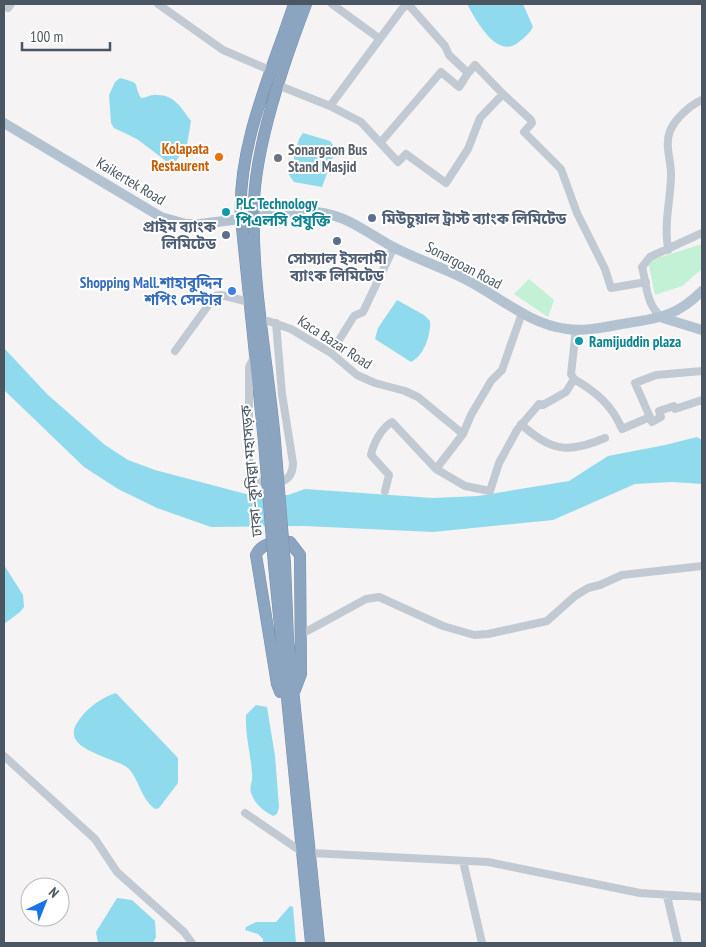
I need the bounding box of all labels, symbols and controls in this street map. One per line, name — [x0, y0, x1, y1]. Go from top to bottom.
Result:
scale bar — [22, 20, 110, 52]
text: 100 m — [30, 27, 63, 46]
place label: Kolapata Restaurent — [151, 139, 210, 175]
place label: Sonargaon Bus Stand Masjid — [288, 140, 367, 176]
marker: Kolapata Restaurent — [213, 151, 225, 163]
marker: Sonargaon Bus Stand Masjid — [272, 152, 284, 164]
street label: Kaikertek Road — [93, 153, 169, 209]
place label: PLC Technology পিএলসি প্রযুক্তি — [235, 194, 331, 231]
marker: PLC Technology পিএলসি প্রযুক্তি — [220, 206, 232, 218]
place label: মিউচুয়াল ট্রাস্ট ব্যাংক লিমিটেড — [381, 209, 567, 229]
marker: মিউচুয়াল ট্রাস্ট ব্যাংক লিমিটেড — [366, 212, 378, 224]
place label: প্রাইম ব্যাংক লিমিটেড — [143, 217, 217, 253]
marker: প্রাইম ব্যাংক লিমিটেড — [220, 229, 232, 241]
marker: সোস্যাল ইসলামী ব্যাংক লিমিটেড — [331, 235, 343, 247]
street label: Sonargoan Road — [422, 237, 506, 293]
place label: সোস্যাল ইসলামী ব্যাংক লিমিটেড — [287, 249, 388, 285]
place label: Shopping Mall.শাহাবুদ্দিন শপিং সেন্টার — [80, 273, 223, 309]
marker: Shopping Mall.শাহাবুদ্দিন শপিং সেন্টার — [226, 285, 238, 297]
street label: Kaca Bazar Road — [294, 311, 376, 373]
place label: Ramijuddin plaza — [589, 332, 681, 351]
marker: Ramijuddin plaza — [573, 335, 585, 347]
street label: ঢাকা–কুমিল্লা মহাসড়ক — [236, 404, 266, 539]
north arrow — [20, 877, 70, 927]
text: N — [45, 883, 63, 902]

